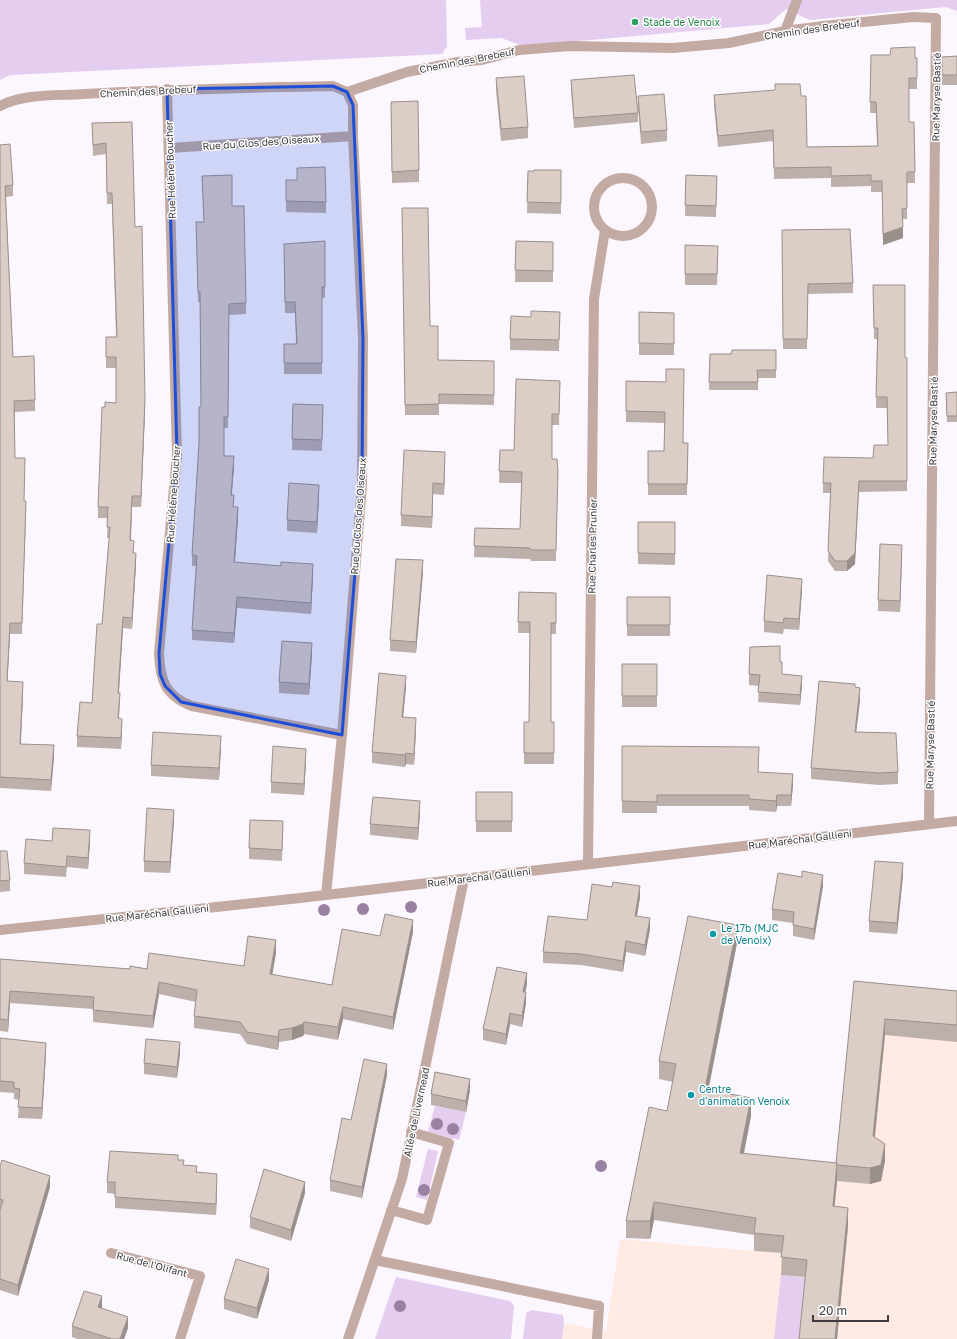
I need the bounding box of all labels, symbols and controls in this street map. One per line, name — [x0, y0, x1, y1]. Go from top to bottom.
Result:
place label: Stade de Venoix — [643, 16, 720, 28]
street label: Chemin des Brebeuf — [763, 16, 861, 42]
marker: Stade de Venoix — [630, 17, 640, 27]
street label: Chemin des Brebeuf — [418, 45, 516, 75]
street label: Rue Maryse Bastié — [929, 52, 943, 141]
street label: Chemin des Brebeuf — [99, 82, 197, 100]
street label: Rue Hélène Boucher — [162, 121, 178, 219]
street label: Rue du Clos des Oiseaux — [202, 132, 321, 152]
street label: Rue Maryse Bastié — [926, 376, 940, 465]
street label: Rue Hélène Boucher — [164, 445, 182, 543]
street label: Rue du Clos des Oiseaux — [348, 456, 368, 575]
street label: Rue Charles Prunier — [585, 498, 599, 594]
street label: Rue Maryse Bastié — [923, 700, 937, 789]
street label: Rue Maréchal Gallieni — [748, 827, 852, 851]
street label: Rue Maréchal Gallieni — [427, 865, 531, 889]
street label: Rue Maréchal Gallieni — [105, 902, 209, 924]
place label: Le 17b (MJC de Venoix) — [721, 922, 779, 946]
marker: Le 17b (MJC de Venoix) — [708, 929, 718, 939]
street label: Allée de Livermead — [401, 1066, 431, 1158]
place label: Centre d'animation Venoix — [699, 1083, 790, 1107]
marker: Centre d'animation Venoix — [686, 1090, 696, 1100]
street label: Rue de l'Olifant — [115, 1249, 189, 1279]
scale bar — [813, 1297, 888, 1323]
text: 20 m — [819, 1303, 847, 1318]

